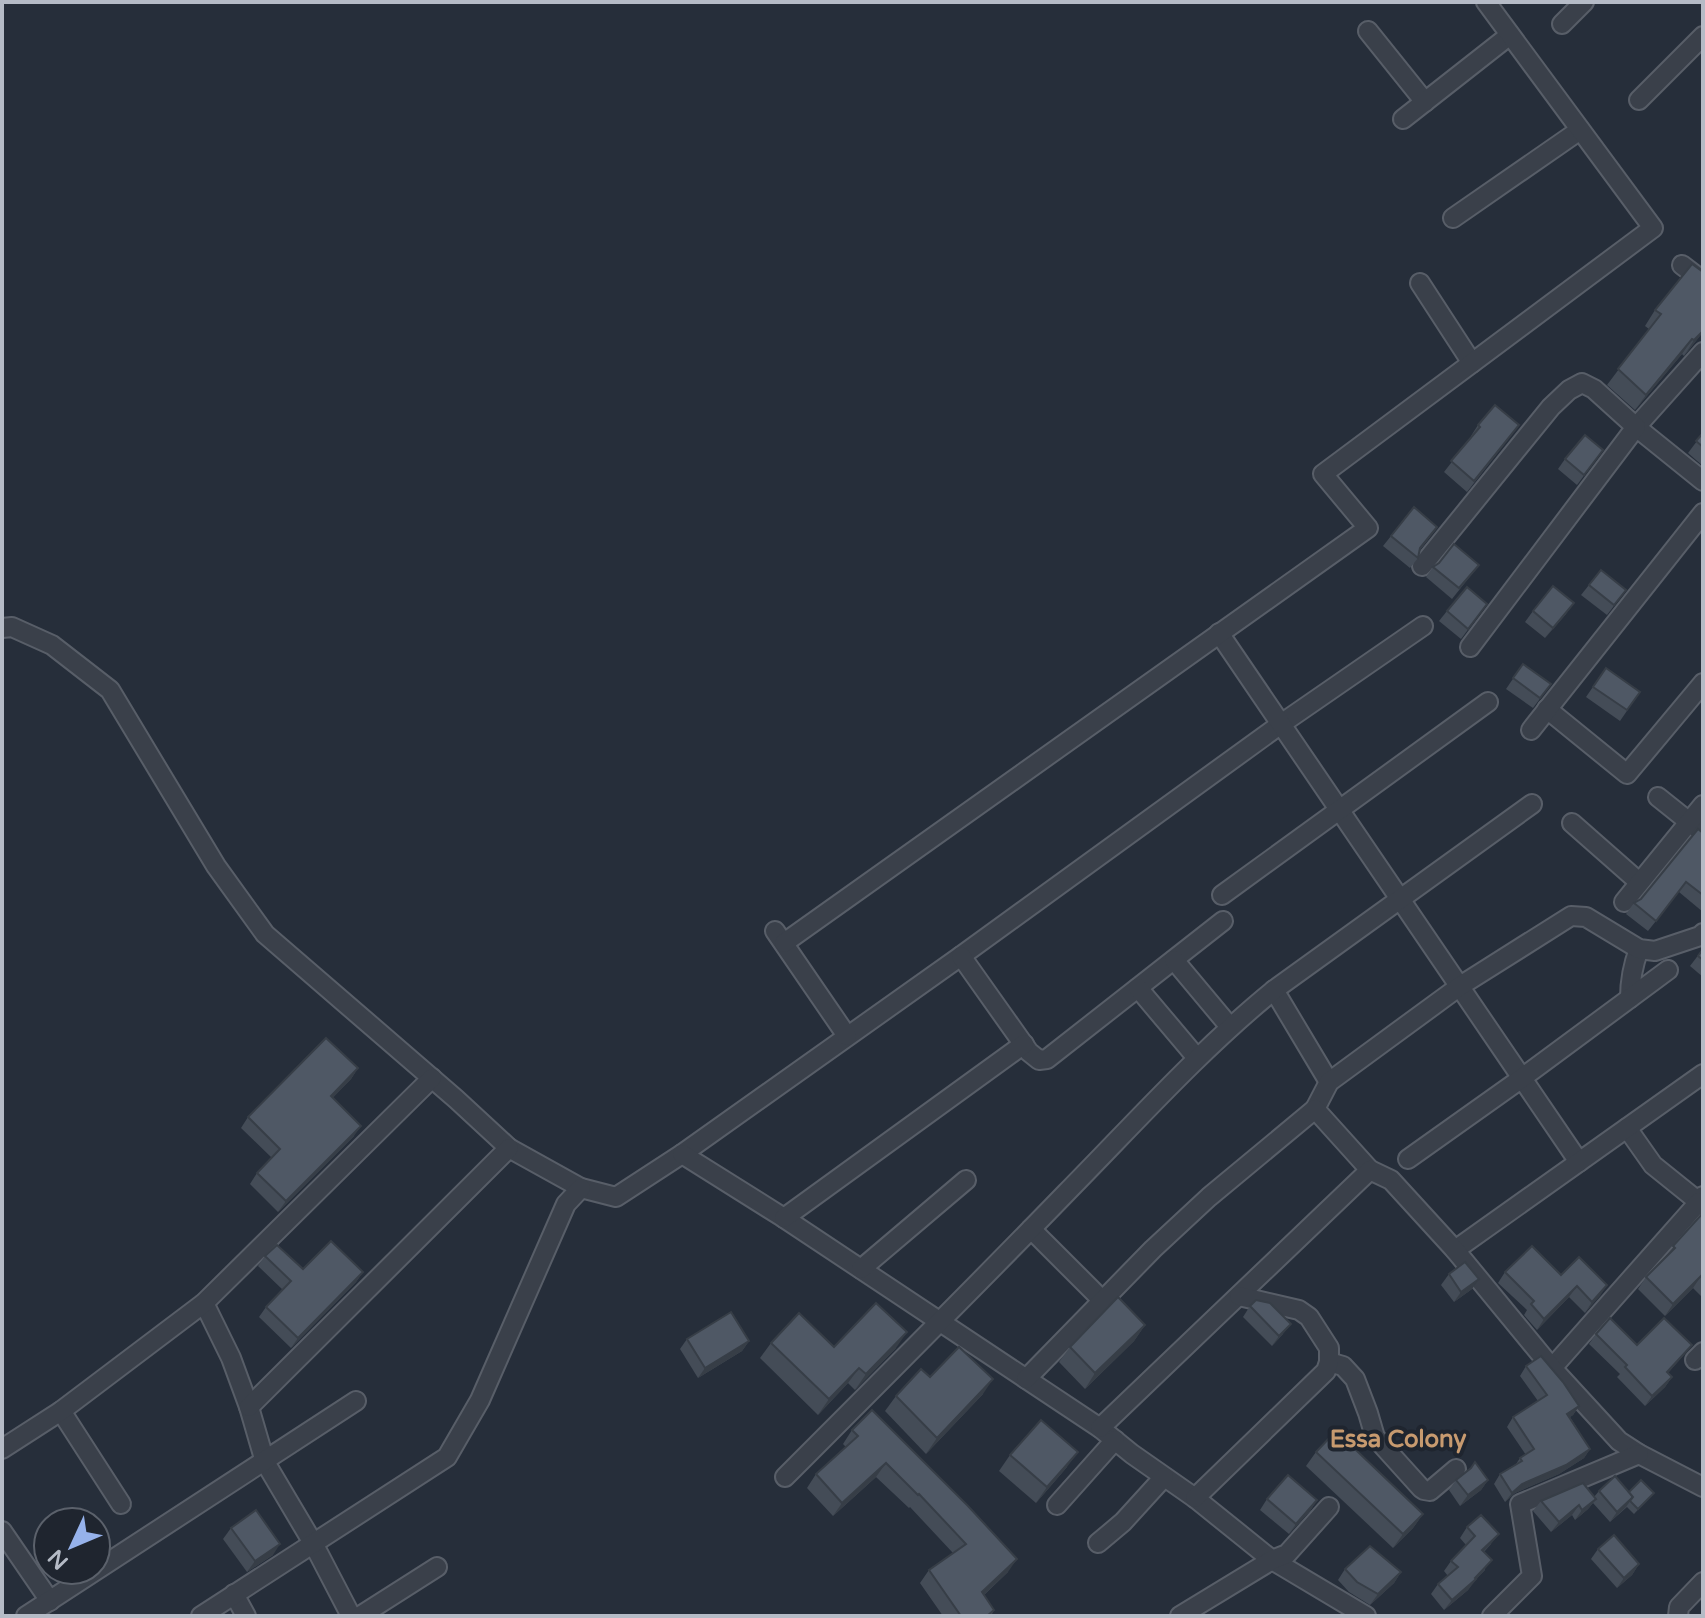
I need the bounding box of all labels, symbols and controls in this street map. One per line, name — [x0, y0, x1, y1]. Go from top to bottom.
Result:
district label: Essa Colony — [1330, 1425, 1466, 1454]
north arrow — [32, 1506, 112, 1586]
text: N — [43, 1544, 74, 1575]

